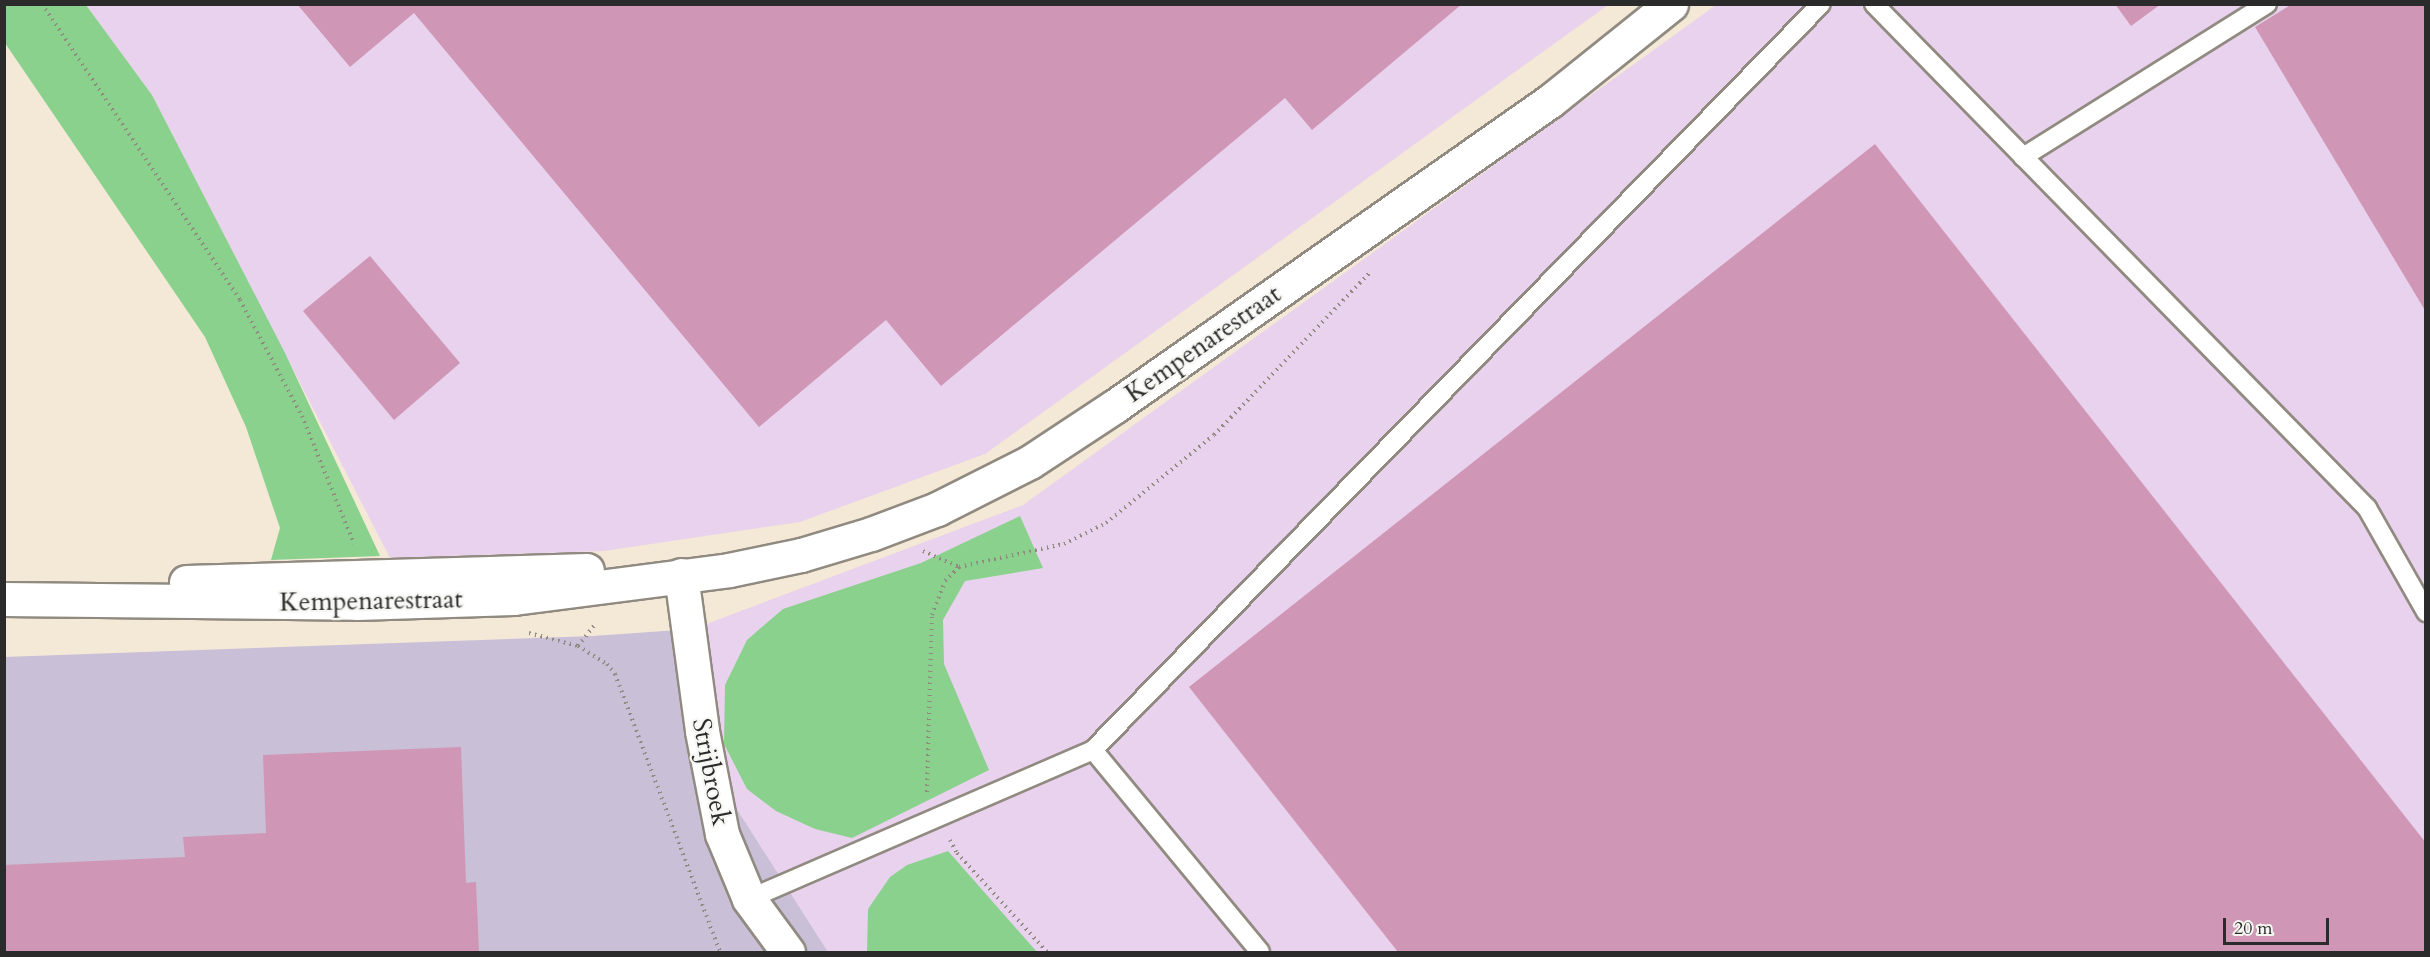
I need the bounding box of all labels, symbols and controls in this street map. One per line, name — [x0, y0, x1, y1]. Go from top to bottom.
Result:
street label: Kempenarestraat — [1119, 279, 1287, 409]
street label: Kempenarestraat — [279, 584, 463, 618]
street label: Strijbroek — [685, 716, 737, 828]
scale bar — [2226, 906, 2332, 944]
text: 20 m — [2234, 916, 2273, 941]

